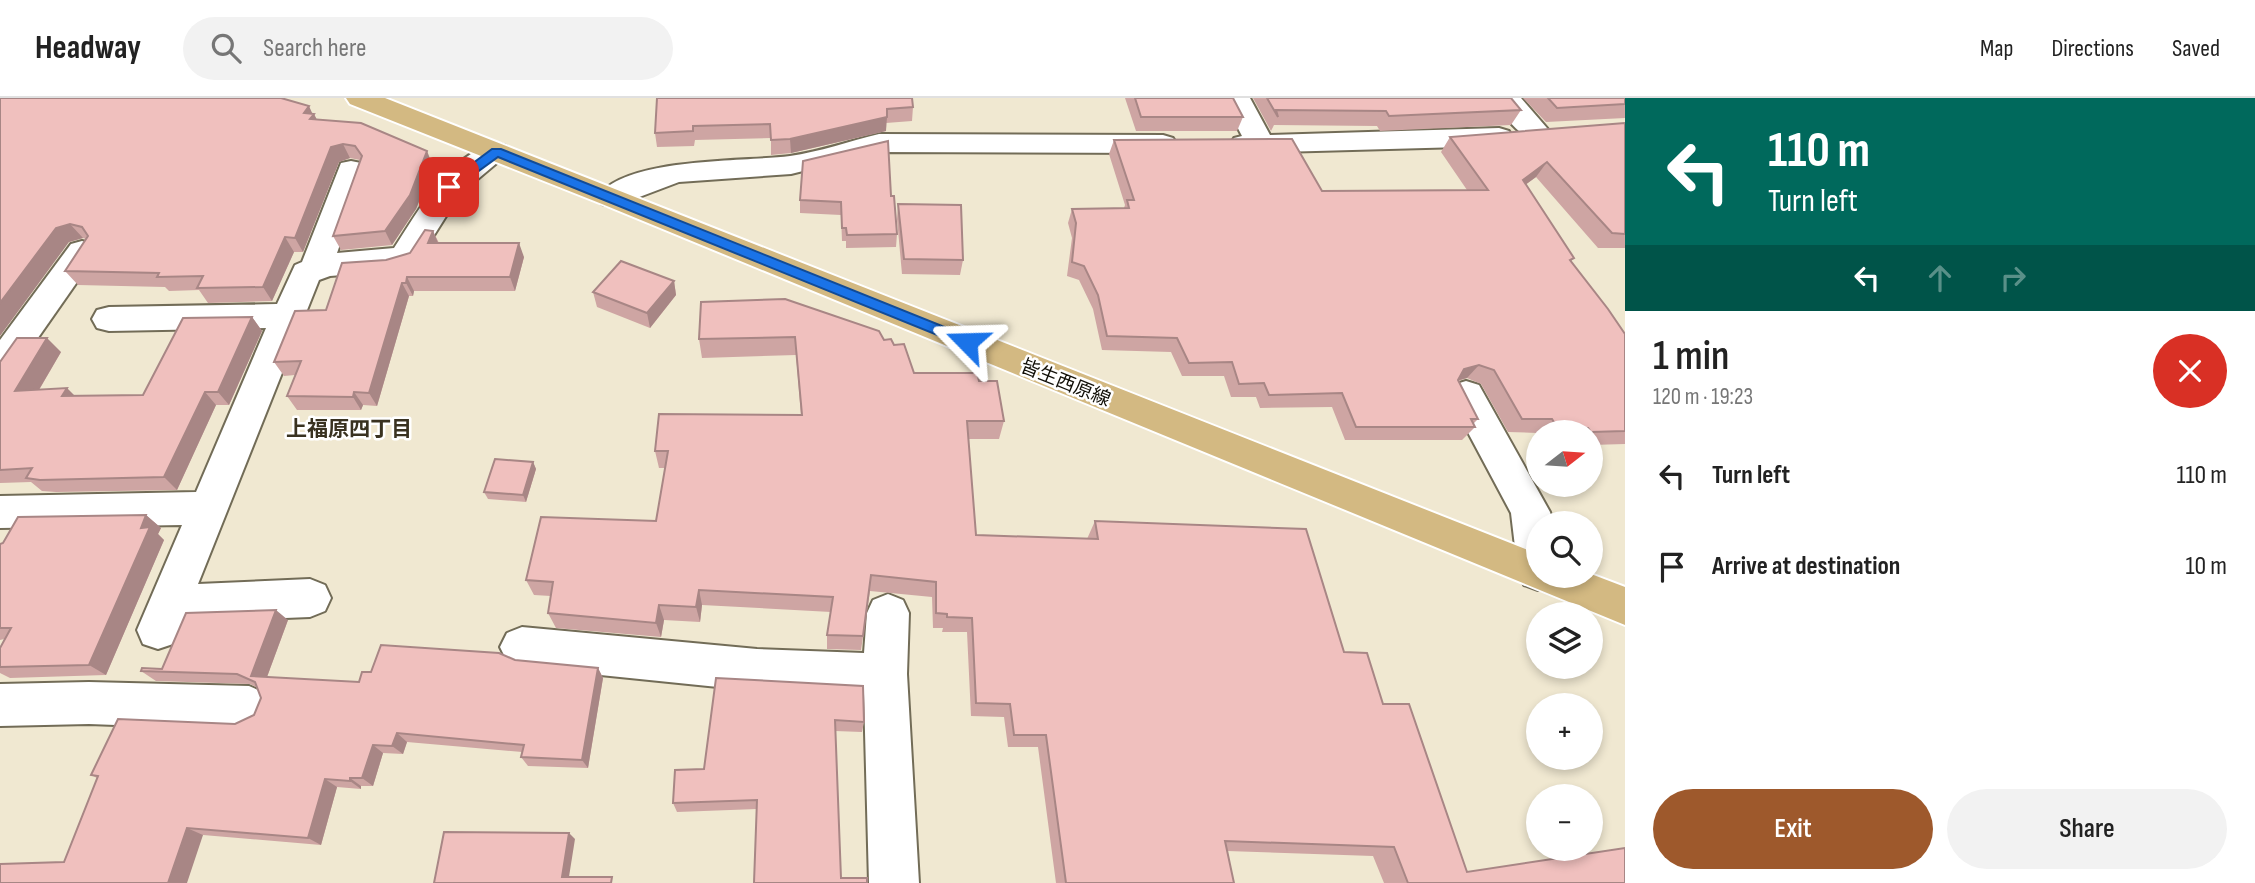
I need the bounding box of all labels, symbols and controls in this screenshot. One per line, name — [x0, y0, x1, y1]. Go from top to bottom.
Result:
search box — [183, 17, 673, 80]
text: Headway — [35, 28, 141, 68]
icon: search — [207, 29, 245, 67]
text: Search here — [263, 33, 366, 64]
text: Map — [1980, 34, 2013, 63]
text: Directions — [2051, 34, 2134, 63]
text: Saved — [2172, 34, 2220, 63]
text: 110 m — [1768, 122, 1870, 181]
icon: left — [1653, 126, 1744, 217]
pin — [419, 157, 479, 217]
icon: arrive — [430, 168, 468, 206]
text: Turn left — [1768, 182, 1858, 221]
icon: left — [1848, 259, 1886, 297]
icon: ahead — [1921, 259, 1959, 297]
icon: right — [1994, 259, 2032, 297]
position arrow — [930, 305, 1004, 379]
text: 1 min — [1653, 331, 1729, 382]
button: close — [2153, 334, 2227, 408]
street label: 皆生西原線 — [1017, 355, 1114, 412]
text: 120 m · 19:23 — [1653, 383, 1753, 411]
district label: 上福原四丁目 — [286, 417, 412, 442]
north arrow — [1526, 420, 1603, 497]
map controls — [1526, 420, 1603, 861]
icon: left — [1653, 457, 1691, 495]
text: Turn left — [1712, 460, 1790, 491]
text: 110 m — [2176, 460, 2227, 491]
button: search — [1526, 511, 1603, 588]
icon: arrive — [1653, 548, 1691, 586]
text: Arrive at destination — [1712, 551, 1900, 582]
text: 10 m — [2185, 551, 2227, 582]
button: layers — [1526, 602, 1603, 679]
button: + — [1526, 693, 1603, 770]
button: − — [1526, 784, 1603, 861]
button: Exit — [1653, 789, 1933, 869]
button: Share — [1947, 789, 2227, 869]

